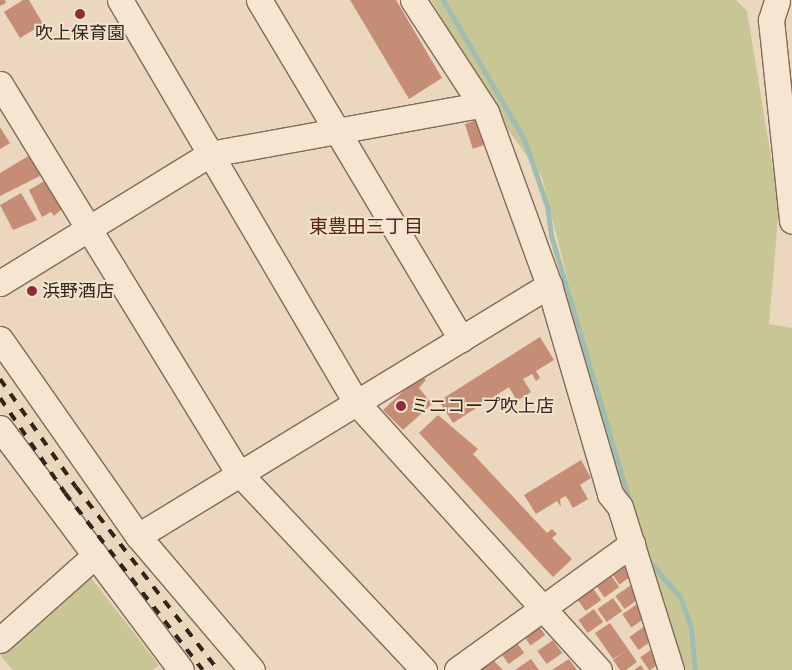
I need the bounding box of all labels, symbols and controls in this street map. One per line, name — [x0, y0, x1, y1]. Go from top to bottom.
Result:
marker: 吹上保育園 — [74, 8, 86, 20]
place label: 吹上保育園 — [35, 22, 125, 44]
district label: 東豊田三丁目 — [309, 216, 423, 238]
place label: 浜野酒店 — [42, 280, 114, 302]
marker: 浜野酒店 — [26, 285, 38, 297]
place label: ミニコープ吹上店 — [411, 395, 555, 417]
marker: ミニコープ吹上店 — [395, 400, 407, 412]

